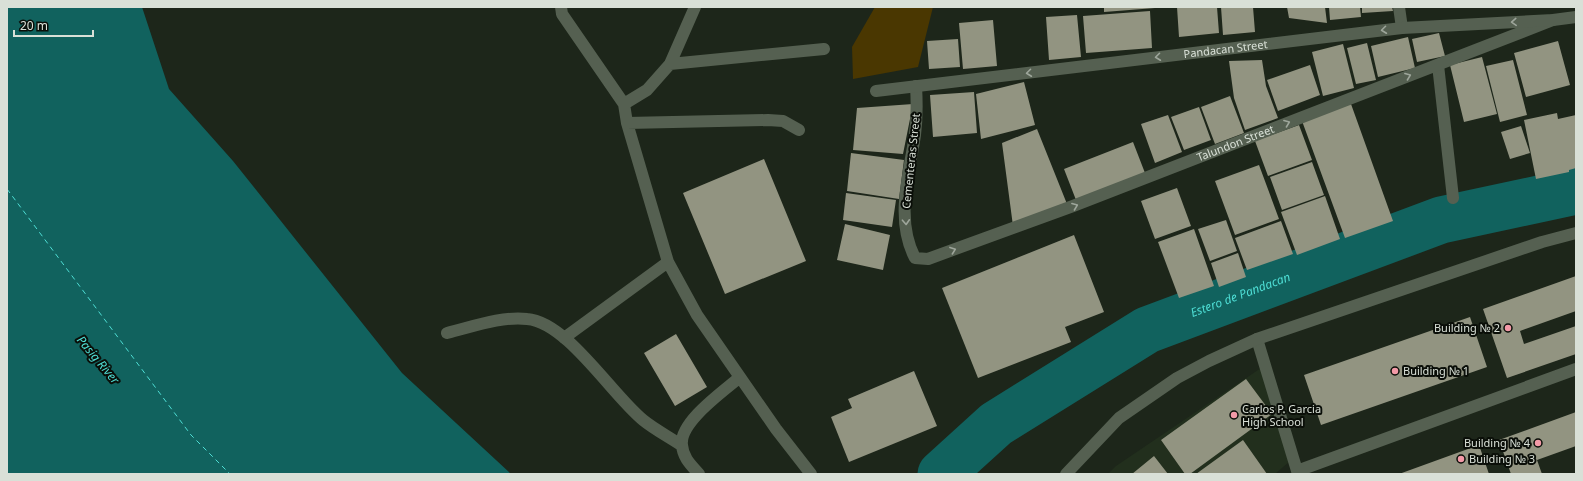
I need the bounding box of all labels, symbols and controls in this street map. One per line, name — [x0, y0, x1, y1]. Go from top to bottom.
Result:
scale bar — [14, 12, 93, 38]
text: 20 m — [20, 17, 48, 34]
one-way arrow — [1511, 17, 1517, 26]
one-way arrow — [1381, 25, 1387, 34]
street label: Pandacan Street — [1183, 36, 1268, 61]
one-way arrow — [1155, 52, 1161, 61]
one-way arrow — [1026, 68, 1032, 77]
one-way arrow — [1405, 72, 1412, 80]
street label: Cementeras Street — [898, 112, 923, 209]
one-way arrow — [1284, 119, 1291, 127]
street label: Talundon Street — [1194, 121, 1276, 164]
one-way arrow — [1071, 202, 1078, 210]
one-way arrow — [901, 219, 910, 225]
one-way arrow — [949, 247, 956, 255]
water label: Estero de Pandacan — [1188, 268, 1293, 321]
place label: Building № 2 — [1434, 320, 1500, 335]
marker: Building № 2 — [1503, 323, 1513, 333]
water label: Pasig River — [73, 332, 124, 388]
place label: Building № 1 — [1403, 363, 1469, 378]
marker: Building № 1 — [1390, 366, 1400, 376]
place label: Carlos P. Garcia High School — [1242, 401, 1321, 429]
marker: Carlos P. Garcia High School — [1229, 410, 1239, 420]
place label: Building № 4 — [1464, 435, 1531, 450]
marker: Building № 4 — [1533, 438, 1543, 448]
place label: Building № 3 — [1469, 451, 1535, 466]
marker: Building № 3 — [1456, 454, 1466, 464]

